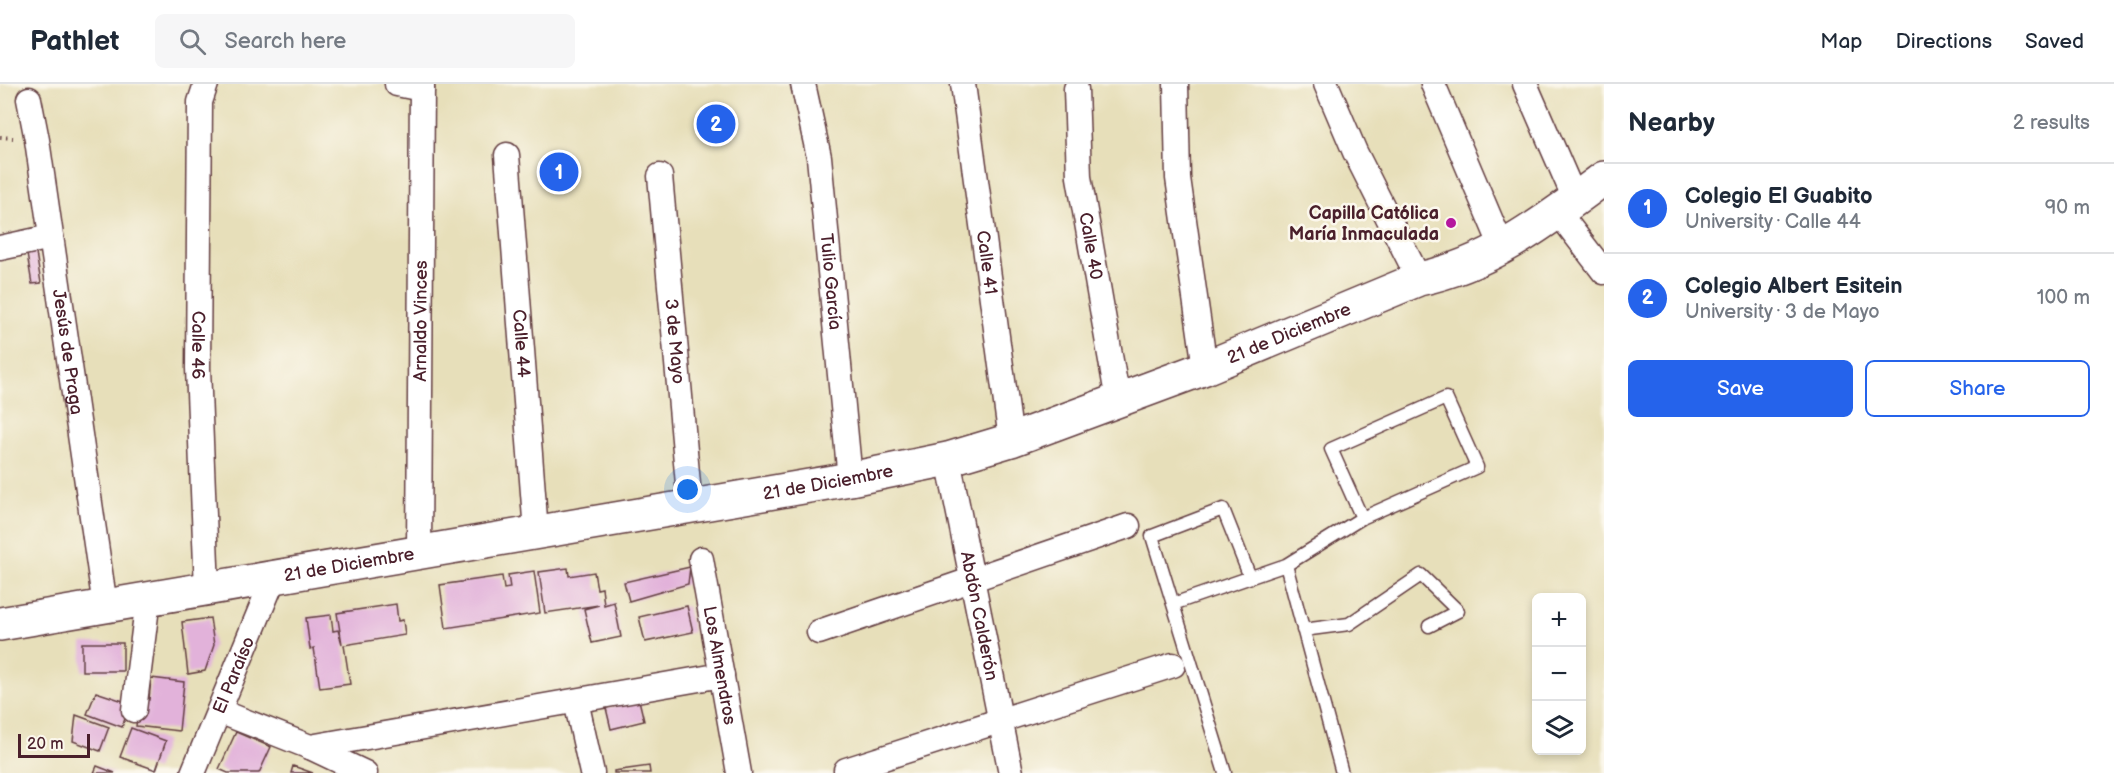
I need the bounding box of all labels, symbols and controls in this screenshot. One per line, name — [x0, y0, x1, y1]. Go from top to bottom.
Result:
search box — [155, 14, 575, 68]
text: Pathlet — [30, 25, 119, 58]
icon: search — [176, 25, 209, 58]
text: Search here — [224, 28, 346, 55]
text: Map — [1820, 29, 1863, 54]
text: Directions — [1896, 29, 1992, 54]
text: Saved — [2025, 29, 2084, 54]
pin: 2 — [696, 102, 736, 147]
text: Nearby — [1628, 108, 1715, 139]
text: 2 results — [2013, 111, 2090, 135]
pin: 1 — [540, 150, 578, 194]
text: Colegio El Guabito — [1685, 183, 1872, 210]
text: 1 — [1643, 196, 1652, 220]
text: 90 m — [2045, 196, 2090, 220]
place label: Capilla Católica María Inmaculada — [1289, 203, 1439, 245]
text: University · Calle 44 — [1685, 210, 1861, 234]
street label: Calle 40 — [1074, 211, 1107, 281]
marker: Capilla Católica María Inmaculada — [1444, 216, 1458, 230]
street label: Calle 41 — [972, 229, 1001, 296]
street label: Tulio García — [815, 233, 846, 331]
street label: Arnaldo Vinces — [410, 260, 432, 382]
text: Colegio Albert Esitein — [1685, 273, 1903, 300]
text: 2 — [1642, 286, 1653, 310]
text: 100 m — [2037, 286, 2090, 310]
street label: Jesús de Praga — [48, 288, 87, 416]
street label: 3 de Mayo — [660, 298, 689, 385]
street label: 21 de Diciembre — [1224, 298, 1354, 369]
text: University · 3 de Mayo — [1685, 300, 1880, 324]
street label: Calle 44 — [508, 309, 534, 378]
street label: Calle 46 — [187, 311, 208, 380]
button: Save — [1628, 360, 1853, 417]
button: Share — [1865, 360, 2090, 417]
street label: 21 de Diciembre — [761, 460, 895, 505]
your location — [673, 475, 702, 504]
street label: 21 de Diciembre — [282, 543, 416, 586]
street label: Abdón Calderón — [956, 550, 1002, 682]
map controls — [1532, 593, 1586, 755]
button: + — [1532, 593, 1586, 647]
street label: Los Almendros — [699, 604, 740, 727]
street label: El Paraíso — [209, 634, 259, 717]
button: − — [1532, 647, 1586, 701]
button: layers — [1532, 701, 1586, 755]
scale bar — [18, 731, 90, 758]
text: 20 m — [27, 735, 63, 754]

